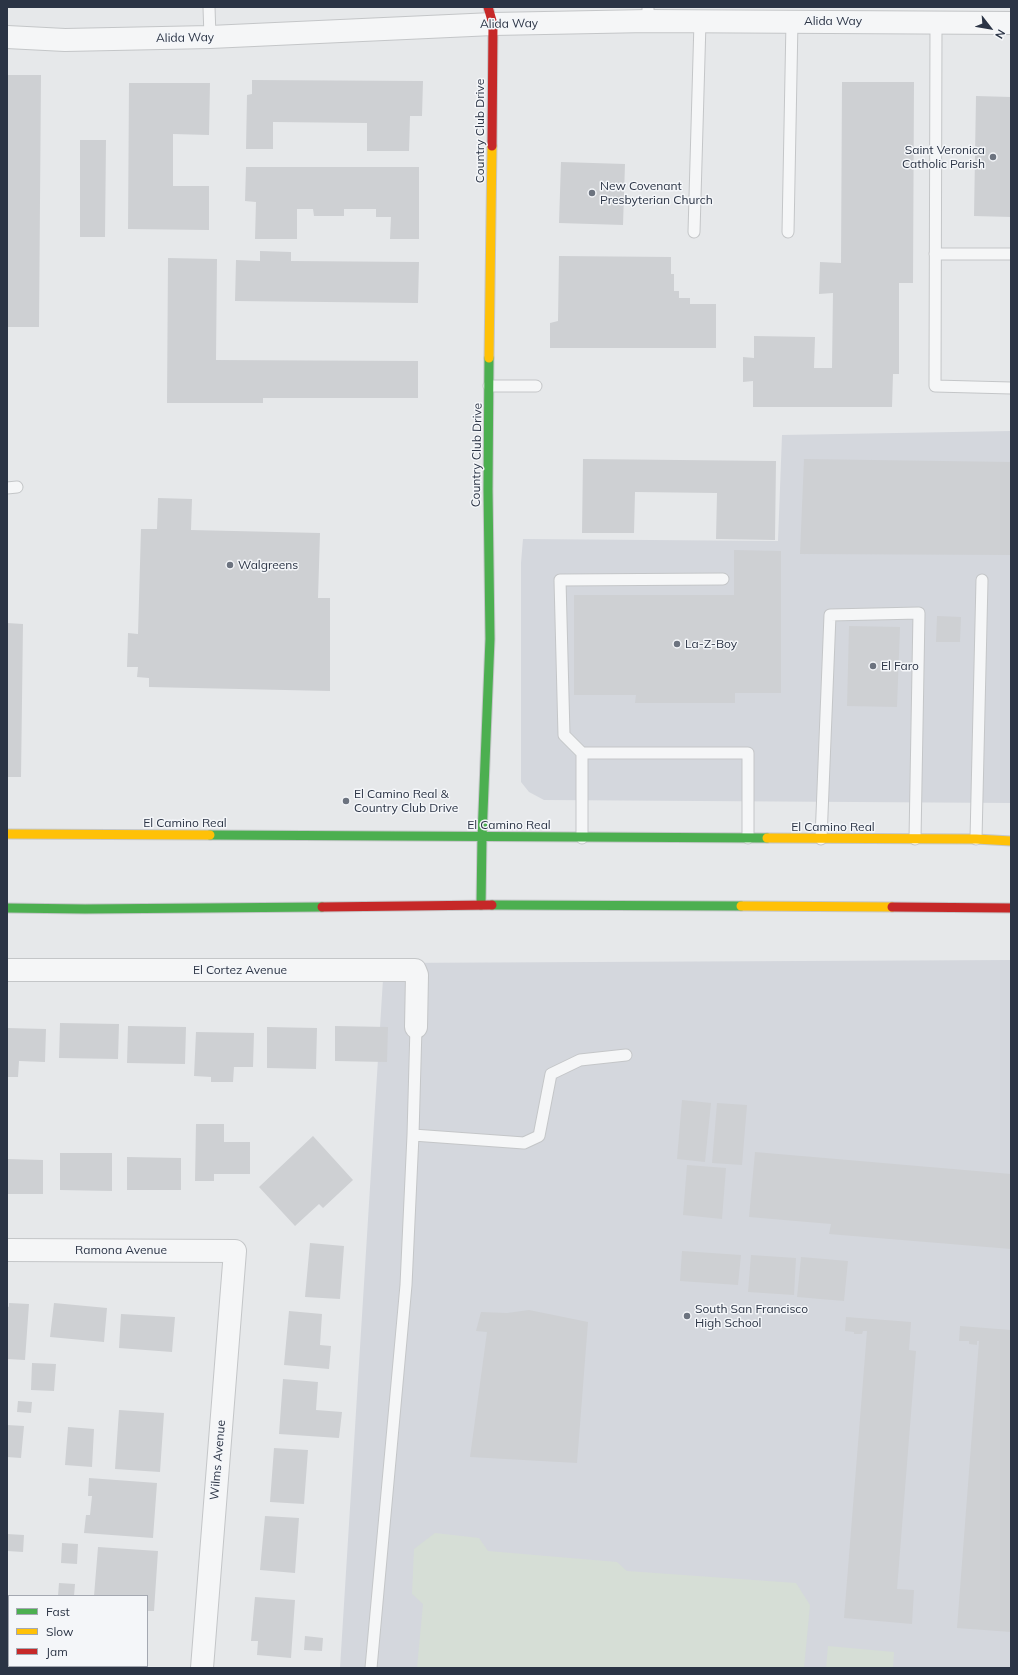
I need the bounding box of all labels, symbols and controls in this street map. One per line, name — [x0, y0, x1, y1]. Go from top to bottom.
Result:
north arrow — [970, 8, 1010, 48]
street label: Alida Way — [804, 14, 862, 28]
street label: Alida Way — [480, 16, 538, 32]
text: N — [992, 27, 1008, 41]
street label: Alida Way — [156, 30, 214, 46]
street label: Country Club Drive — [473, 79, 487, 183]
place label: Saint Veronica Catholic Parish — [902, 143, 985, 171]
marker: Saint Veronica Catholic Parish — [988, 152, 998, 162]
place label: New Covenant Presbyterian Church — [600, 179, 713, 207]
marker: New Covenant Presbyterian Church — [587, 188, 597, 198]
street label: Country Club Drive — [469, 403, 485, 507]
place label: Walgreens — [238, 558, 298, 572]
marker: Walgreens — [225, 560, 235, 570]
place label: La-Z-Boy — [685, 637, 737, 651]
marker: La-Z-Boy — [672, 639, 682, 649]
place label: El Faro — [881, 659, 919, 673]
marker: El Faro — [868, 661, 878, 671]
place label: El Camino Real & Country Club Drive — [354, 787, 458, 815]
marker: El Camino Real & Country Club Drive — [341, 796, 351, 806]
street label: El Camino Real — [143, 816, 227, 830]
street label: El Camino Real — [467, 818, 551, 832]
street label: El Camino Real — [791, 820, 875, 834]
street label: El Cortez Avenue — [193, 963, 287, 977]
street label: Ramona Avenue — [75, 1243, 167, 1257]
place label: South San Francisco High School — [695, 1302, 808, 1330]
marker: South San Francisco High School — [682, 1311, 692, 1321]
street label: Wilms Avenue — [207, 1419, 229, 1501]
legend — [8, 1595, 148, 1667]
text: Fast — [46, 1604, 70, 1619]
text: Slow — [46, 1624, 74, 1639]
text: Jam — [46, 1644, 68, 1659]

